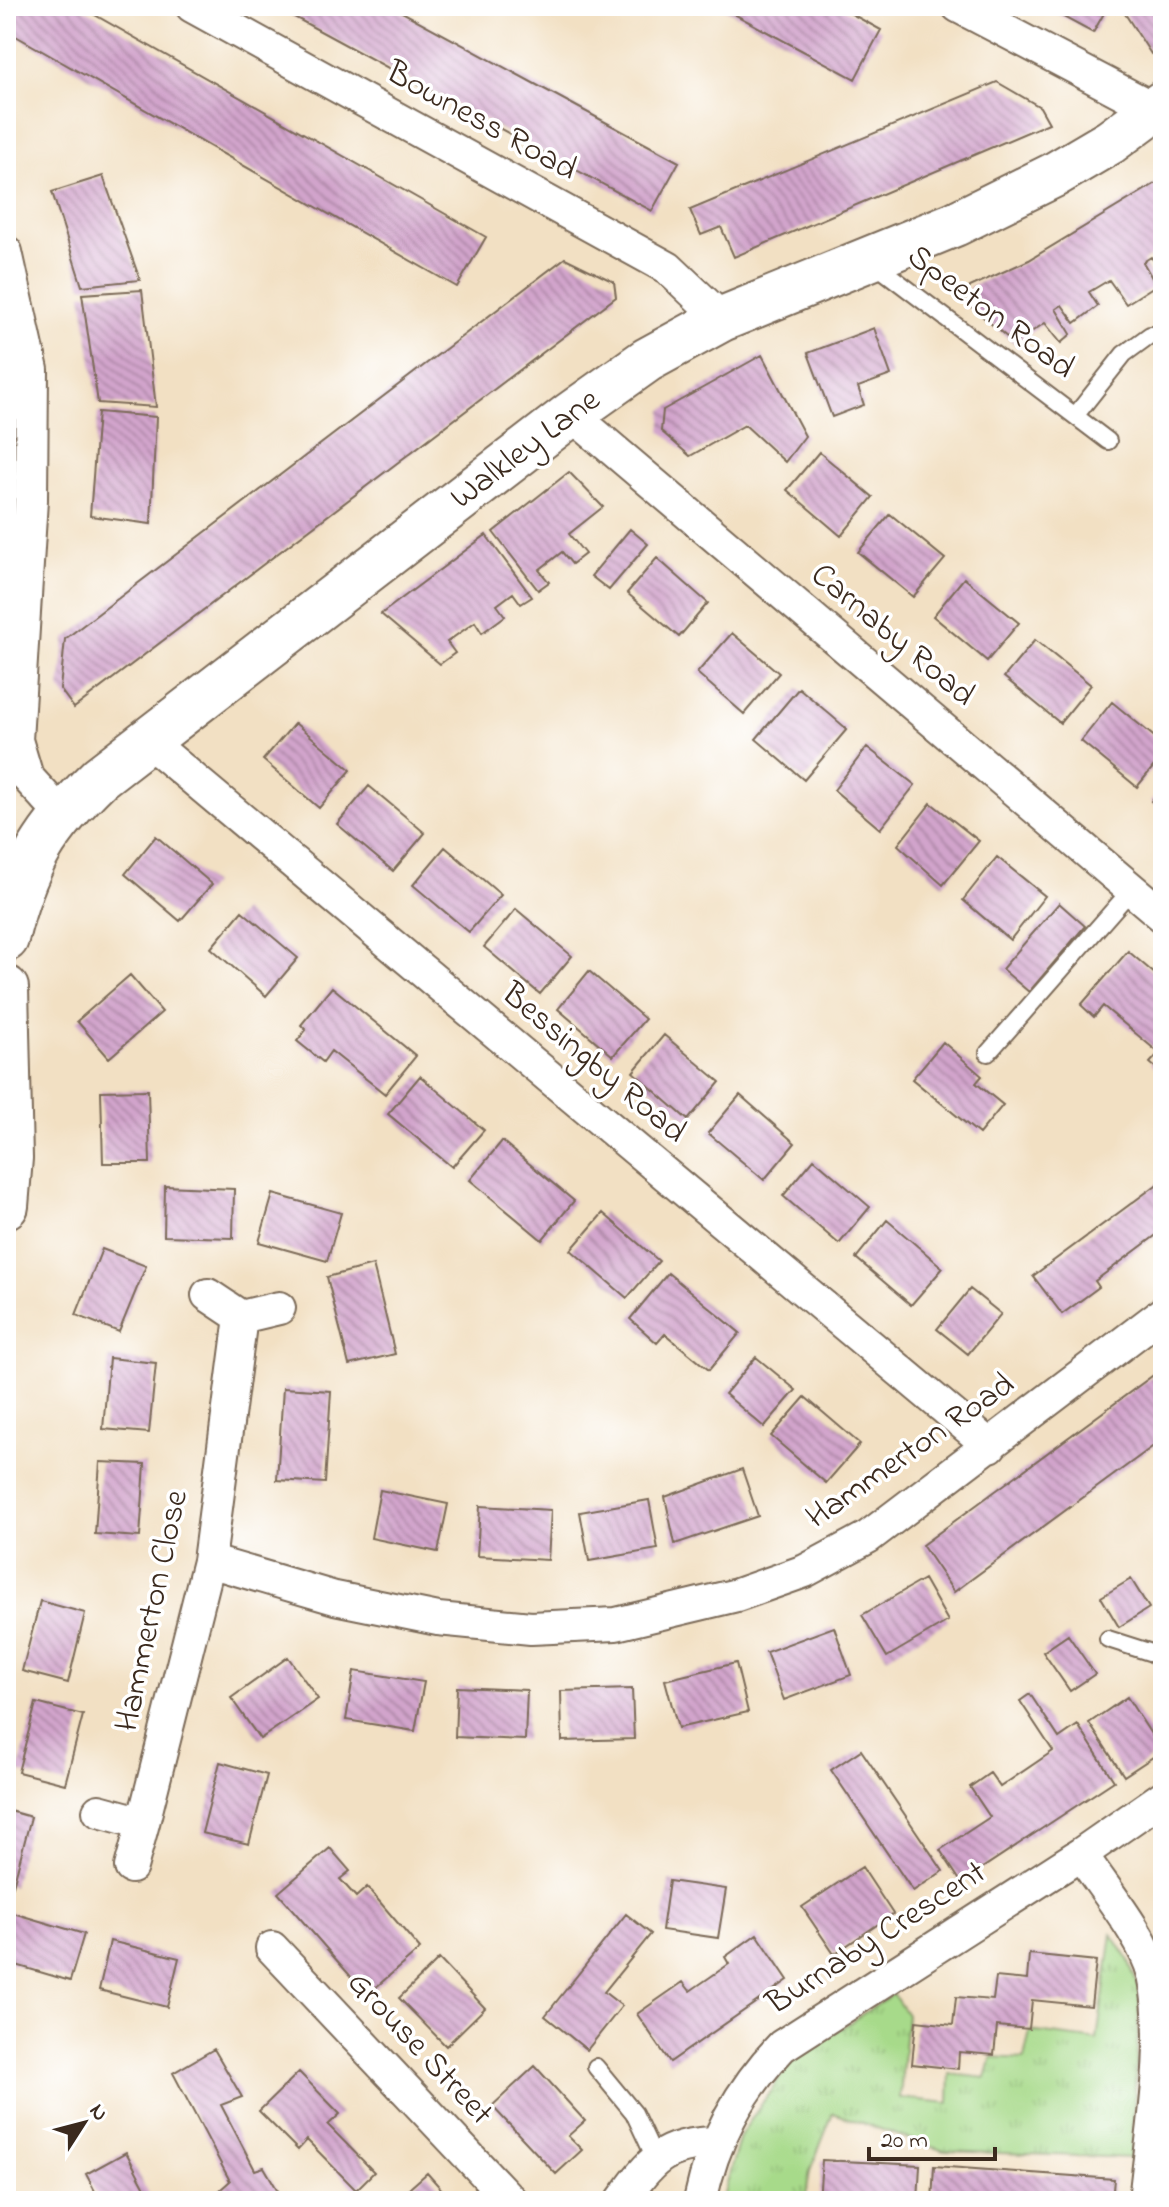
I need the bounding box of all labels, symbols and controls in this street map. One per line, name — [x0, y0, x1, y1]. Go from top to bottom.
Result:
street label: Bowness Road — [375, 48, 586, 195]
street label: Speeton Road — [895, 233, 1085, 393]
street label: Walkley Lane — [440, 376, 612, 523]
street label: Carnaby Road — [799, 552, 985, 720]
street label: Bessingby Road — [489, 971, 697, 1157]
street label: Hammerton Road — [796, 1361, 1026, 1543]
street label: Hammerton Close — [103, 1485, 203, 1736]
street label: Burnaby Crescent — [756, 1849, 997, 2030]
street label: Grouse Street — [334, 1960, 504, 2138]
north arrow — [44, 2083, 124, 2163]
text: N — [80, 2098, 115, 2128]
scale bar — [869, 2111, 995, 2161]
text: 20 m — [881, 2124, 928, 2159]

